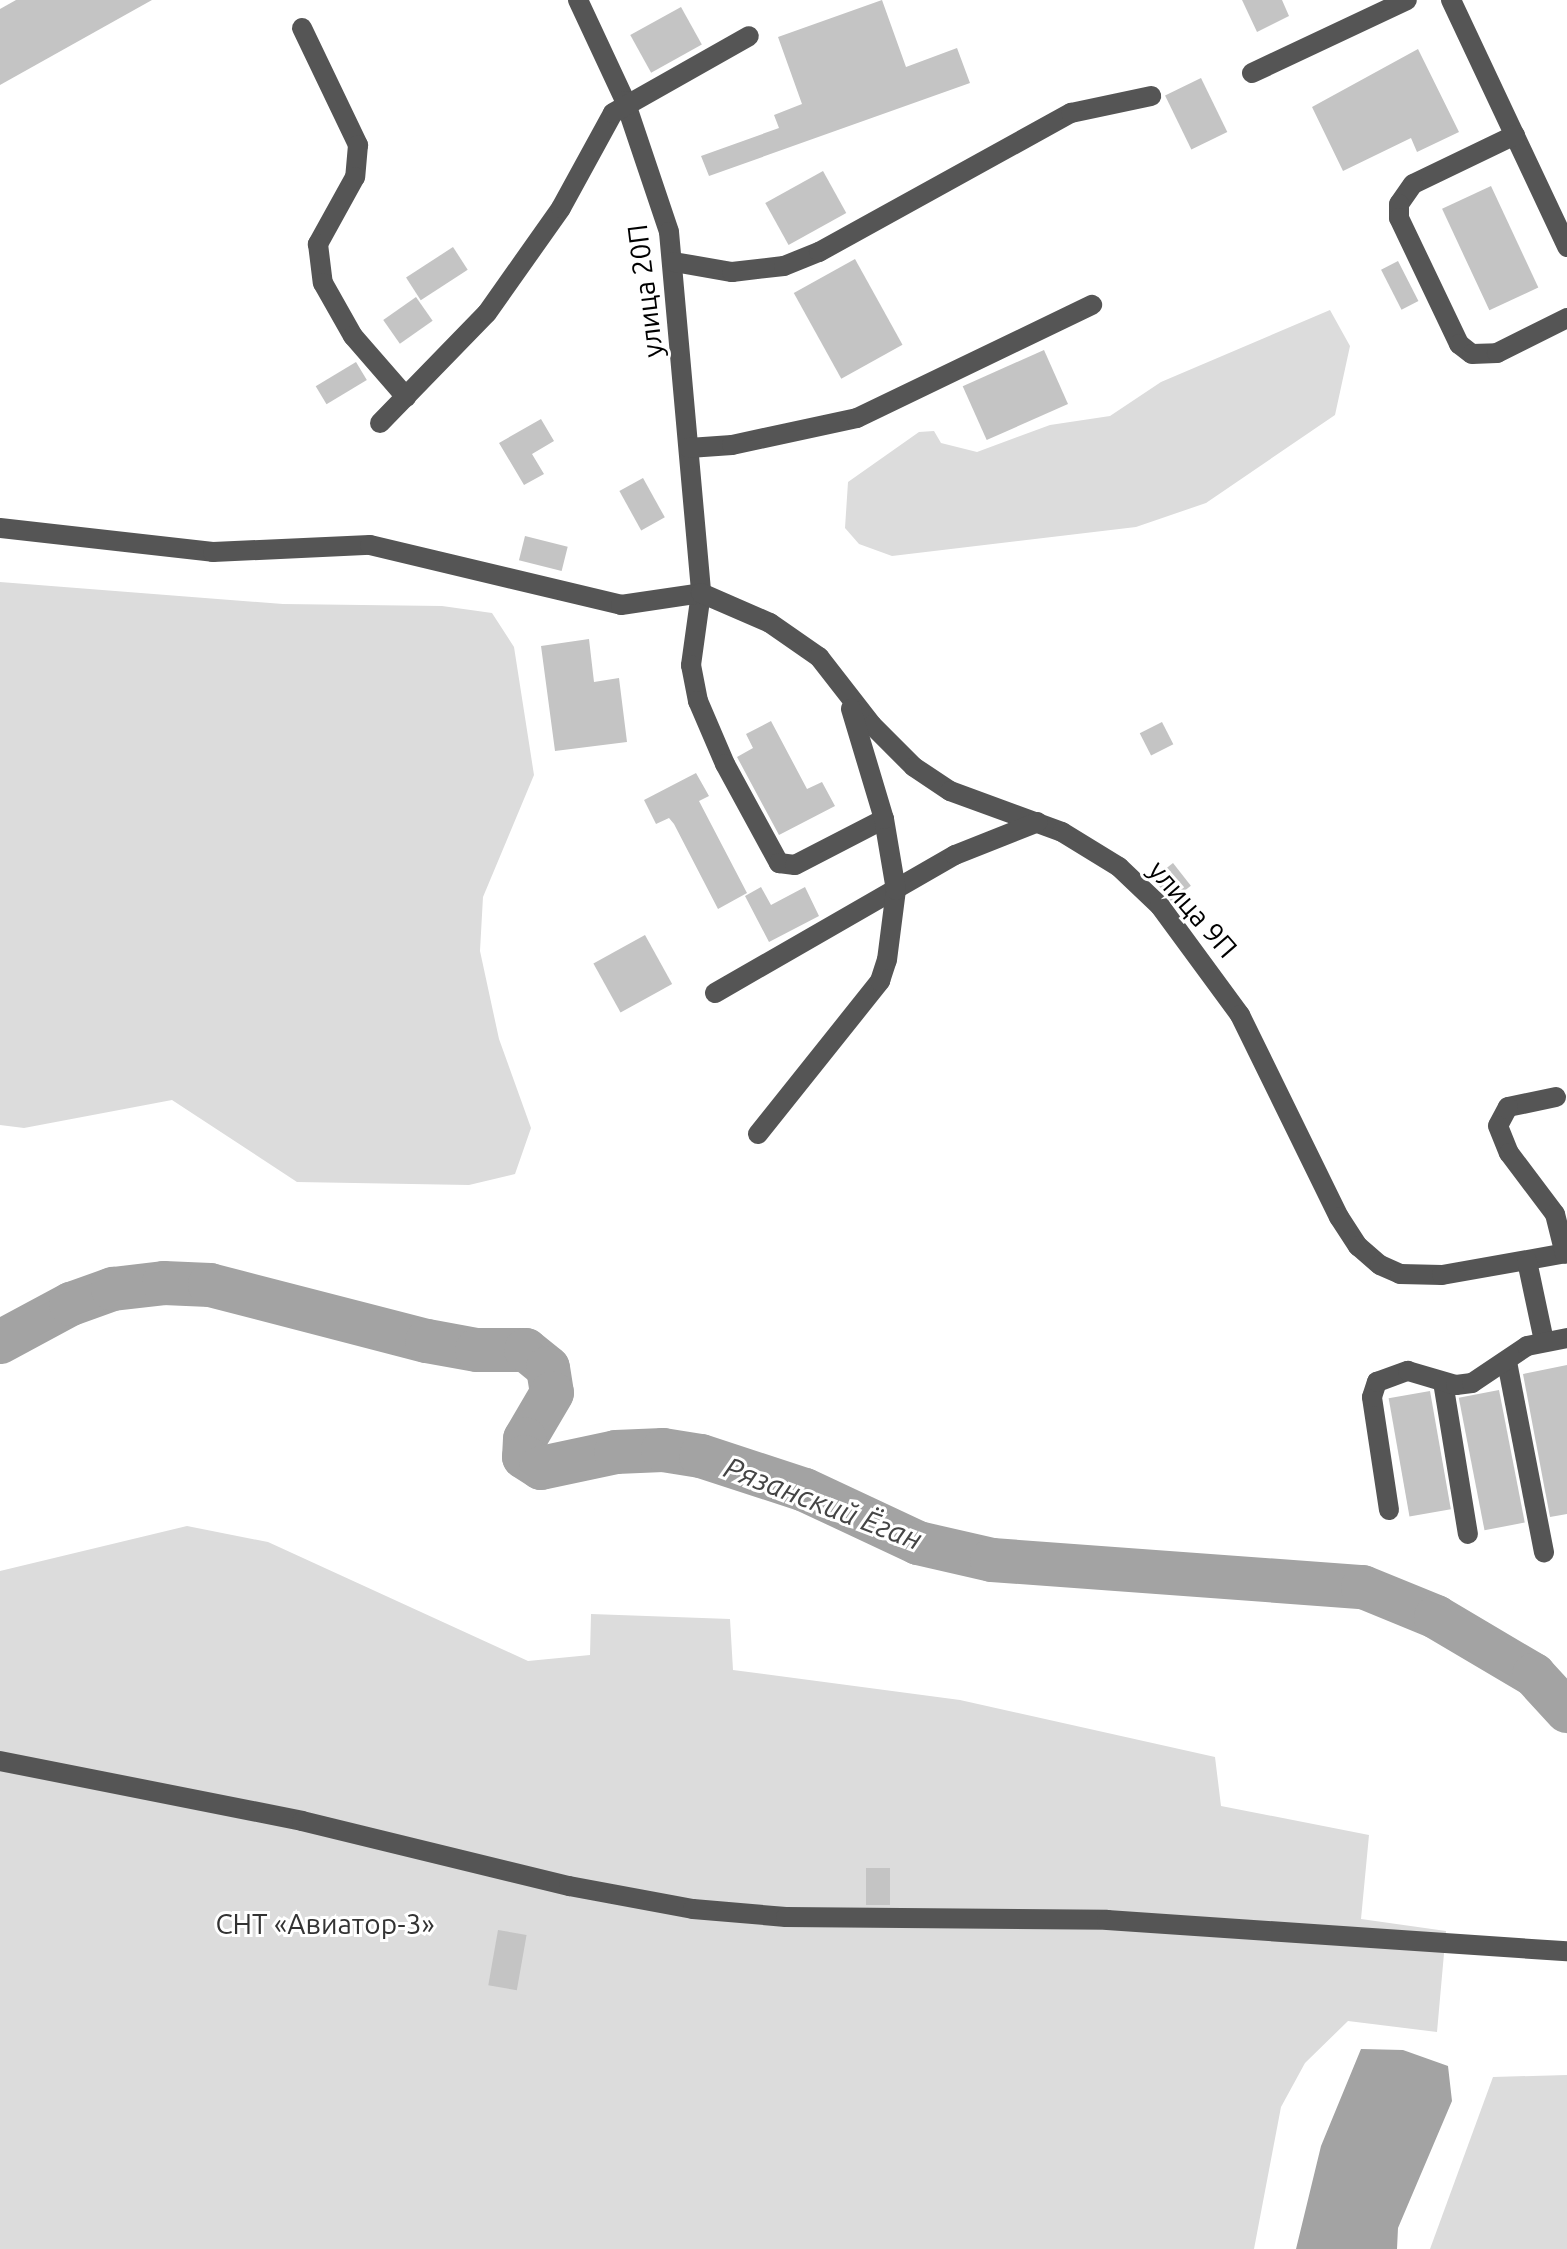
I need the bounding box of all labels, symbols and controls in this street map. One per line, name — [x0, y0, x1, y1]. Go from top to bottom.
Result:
street label: улица 20П — [620, 222, 670, 360]
street label: улица 9П — [1142, 853, 1244, 965]
water label: Рязанский Ёган — [719, 1449, 927, 1557]
park label: СНТ «Авиатор-3» — [215, 1907, 435, 1941]

